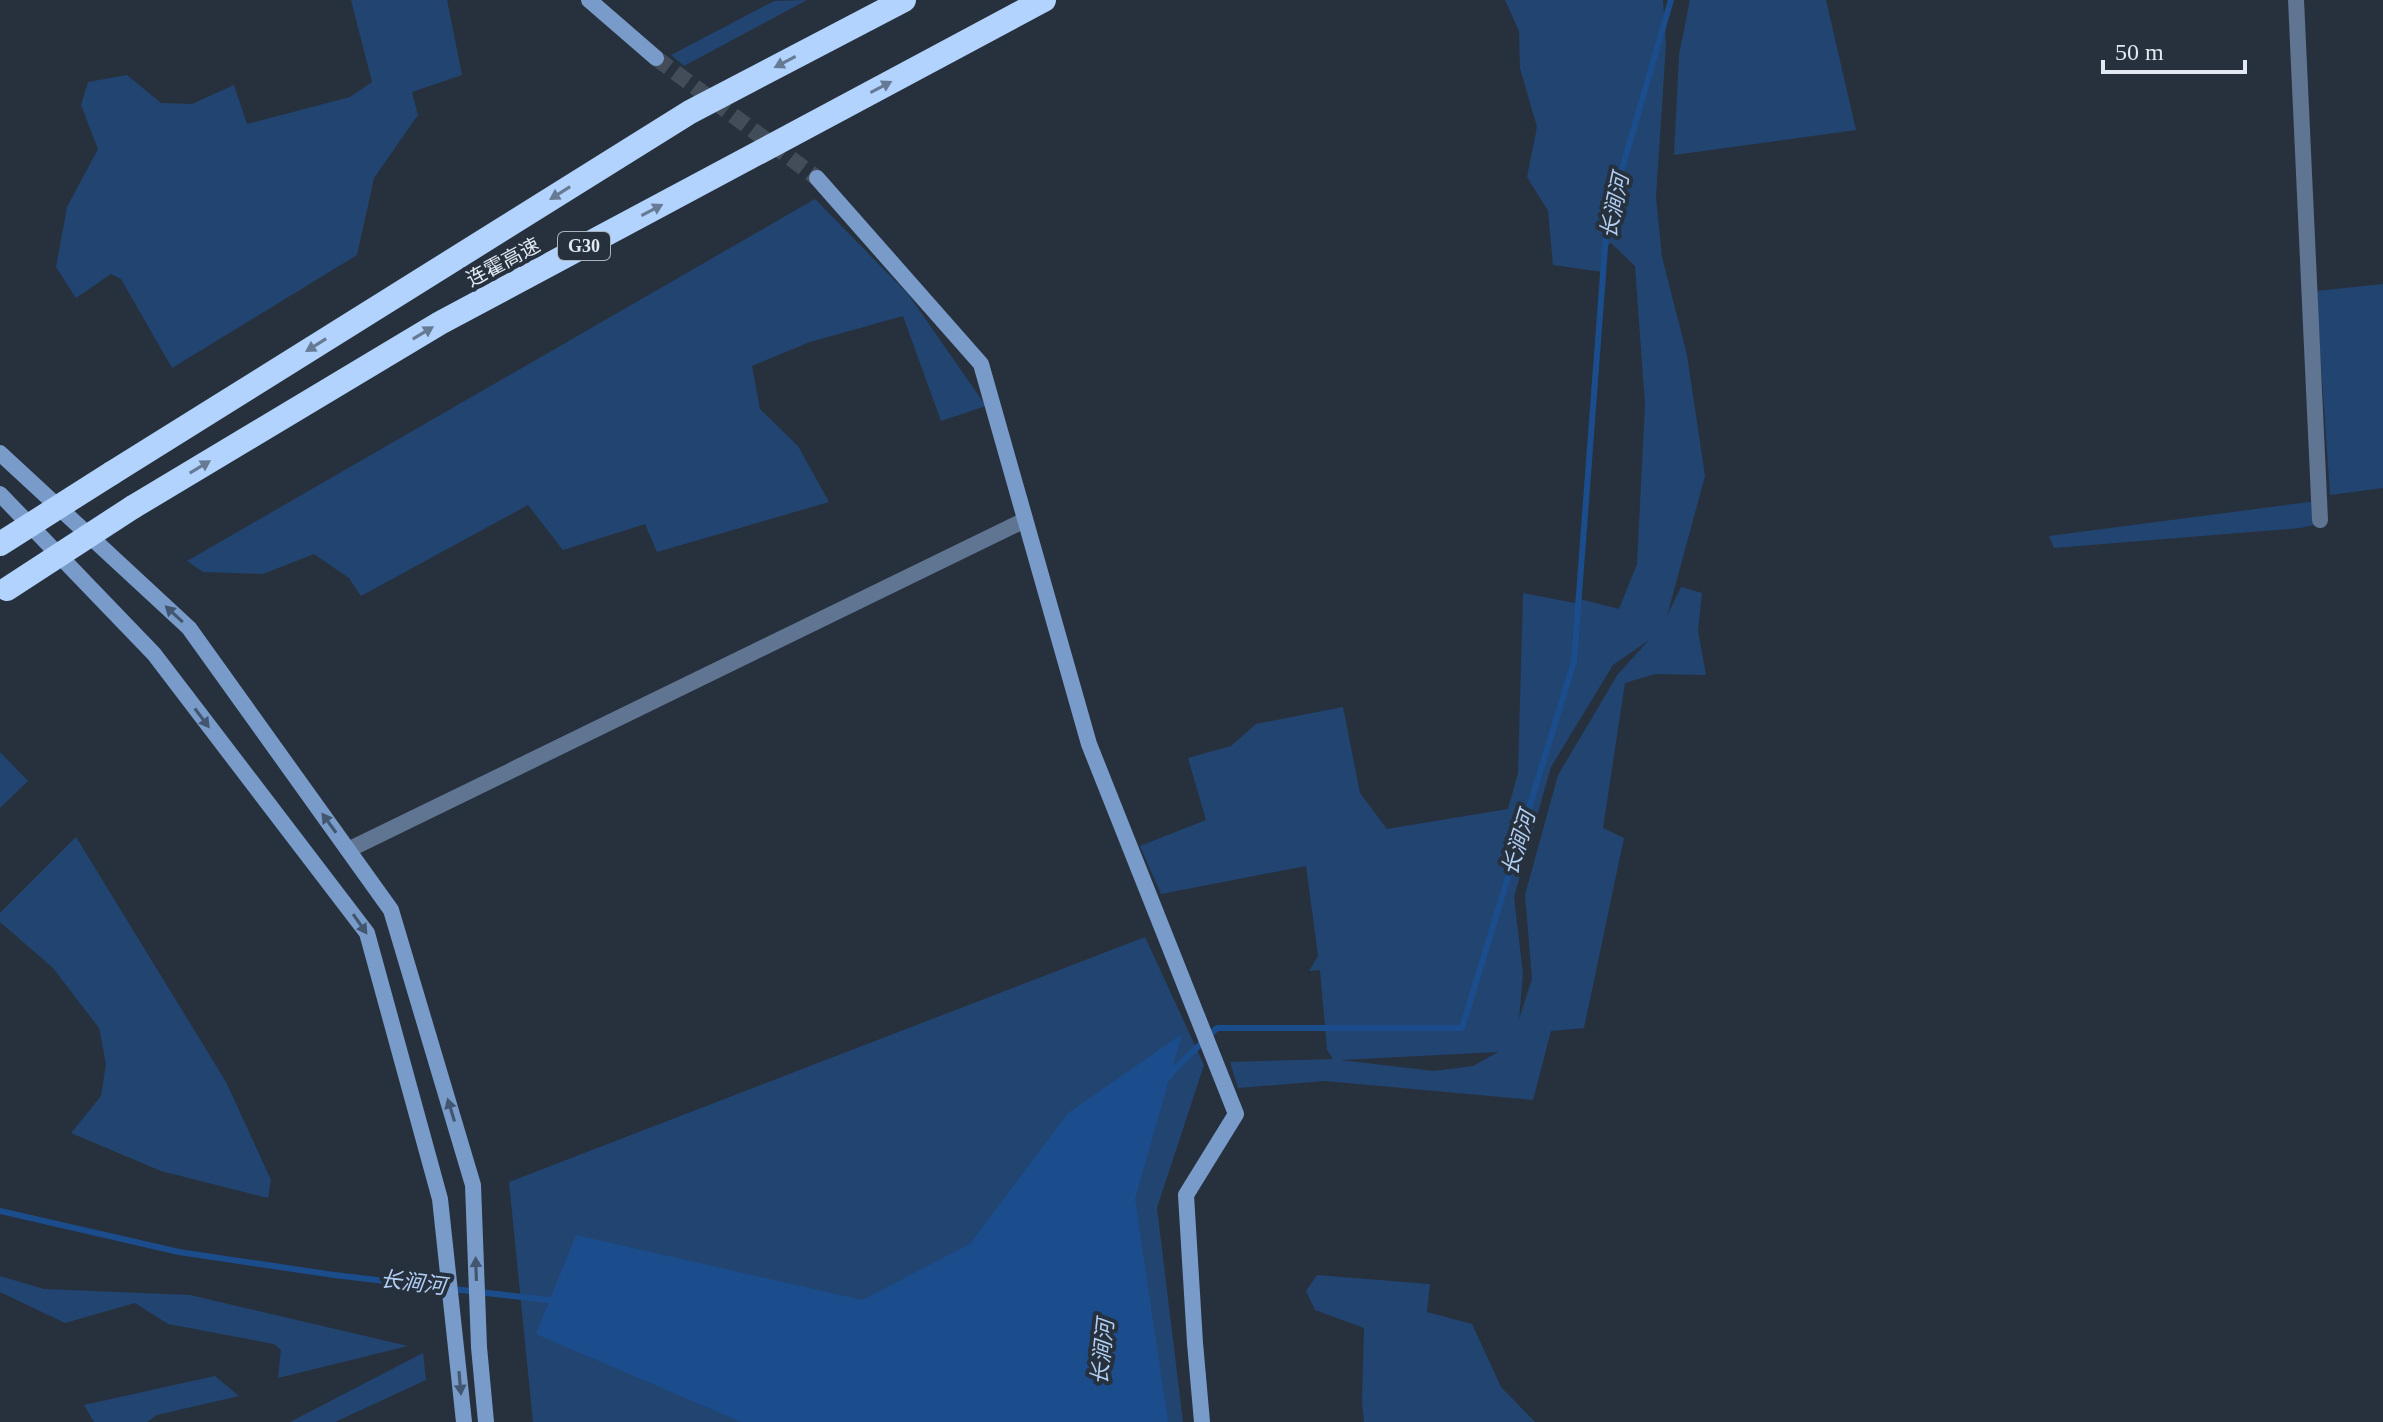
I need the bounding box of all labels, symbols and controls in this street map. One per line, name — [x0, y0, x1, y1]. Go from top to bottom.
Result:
scale bar — [2103, 24, 2245, 74]
text: 50 m — [2115, 39, 2164, 65]
one-way arrow — [774, 55, 796, 69]
one-way arrow — [870, 81, 892, 95]
water label: 长涧河 — [1595, 167, 1634, 241]
one-way arrow — [550, 185, 571, 200]
one-way arrow — [640, 203, 663, 216]
road number: G30 — [558, 232, 610, 260]
street label: 连霍高速 — [463, 234, 543, 290]
one-way arrow — [412, 326, 434, 340]
one-way arrow — [305, 338, 327, 352]
one-way arrow — [189, 460, 211, 474]
one-way arrow — [165, 605, 184, 623]
one-way arrow — [194, 708, 210, 728]
water label: 长涧河 — [1497, 804, 1541, 878]
one-way arrow — [321, 812, 337, 833]
one-way arrow — [352, 914, 367, 935]
one-way arrow — [444, 1098, 457, 1122]
one-way arrow — [469, 1256, 482, 1281]
water label: 长涧河 — [379, 1266, 451, 1299]
water label: 长涧河 — [1087, 1314, 1119, 1386]
one-way arrow — [454, 1371, 467, 1396]

